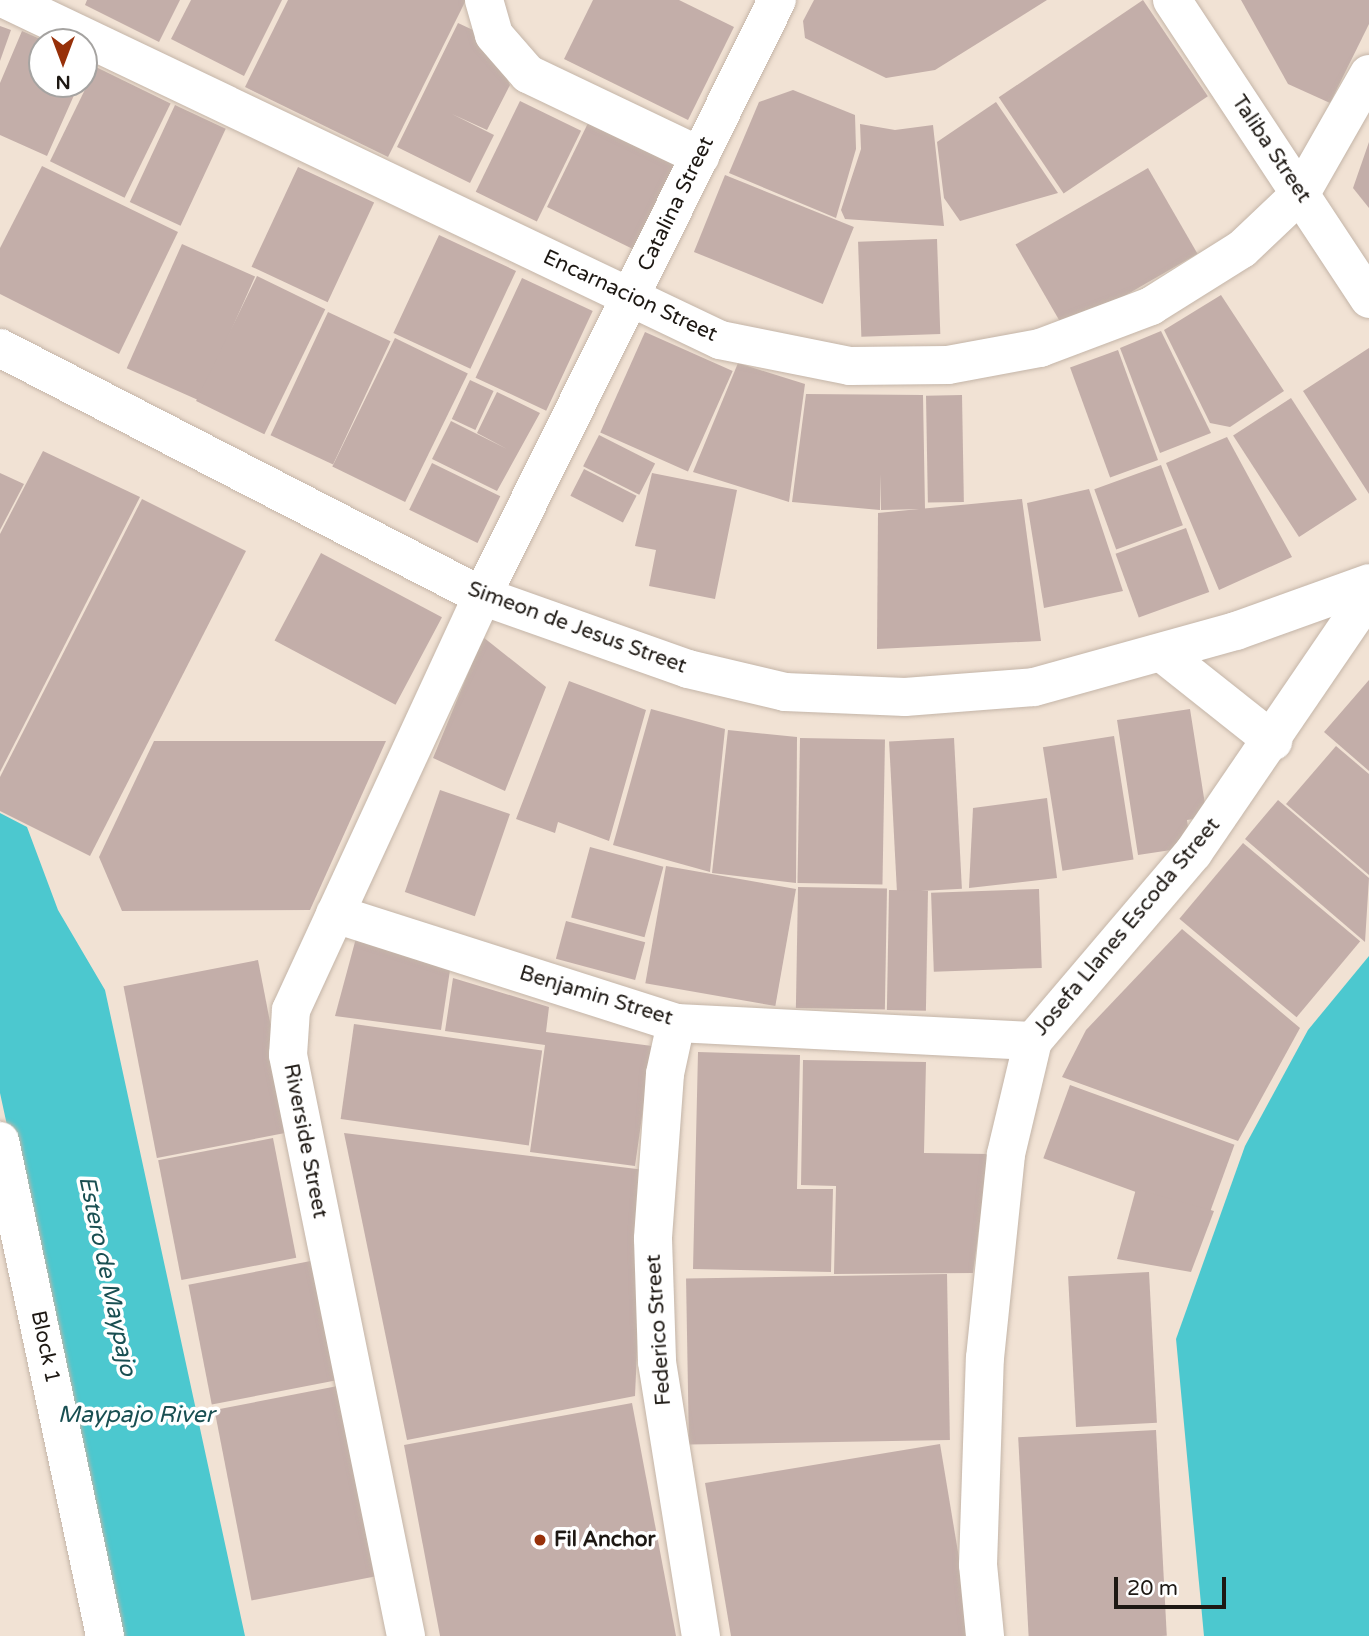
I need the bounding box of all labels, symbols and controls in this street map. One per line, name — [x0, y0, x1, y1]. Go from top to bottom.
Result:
north arrow — [28, 28, 98, 98]
text: N — [55, 71, 71, 93]
street label: Taliba Street — [1226, 91, 1316, 207]
street label: Catalina Street — [633, 133, 719, 275]
street label: Encarnacion Street — [539, 245, 721, 347]
street label: Simeon de Jesus Street — [464, 577, 690, 679]
street label: Josefa Llanes Escoda Street — [1028, 813, 1226, 1041]
street label: Benjamin Street — [516, 961, 676, 1031]
street label: Riverside Street — [278, 1062, 332, 1220]
water label: Estero de Maypajo — [72, 1174, 142, 1378]
street label: Federico Street — [641, 1254, 677, 1406]
street label: Block 1 — [25, 1308, 65, 1386]
water label: Maypajo River — [58, 1401, 214, 1429]
place label: Fil Anchor — [554, 1527, 656, 1553]
marker: Fil Anchor — [532, 1532, 548, 1548]
scale bar — [1117, 1562, 1229, 1606]
text: 20 m — [1127, 1576, 1178, 1601]

